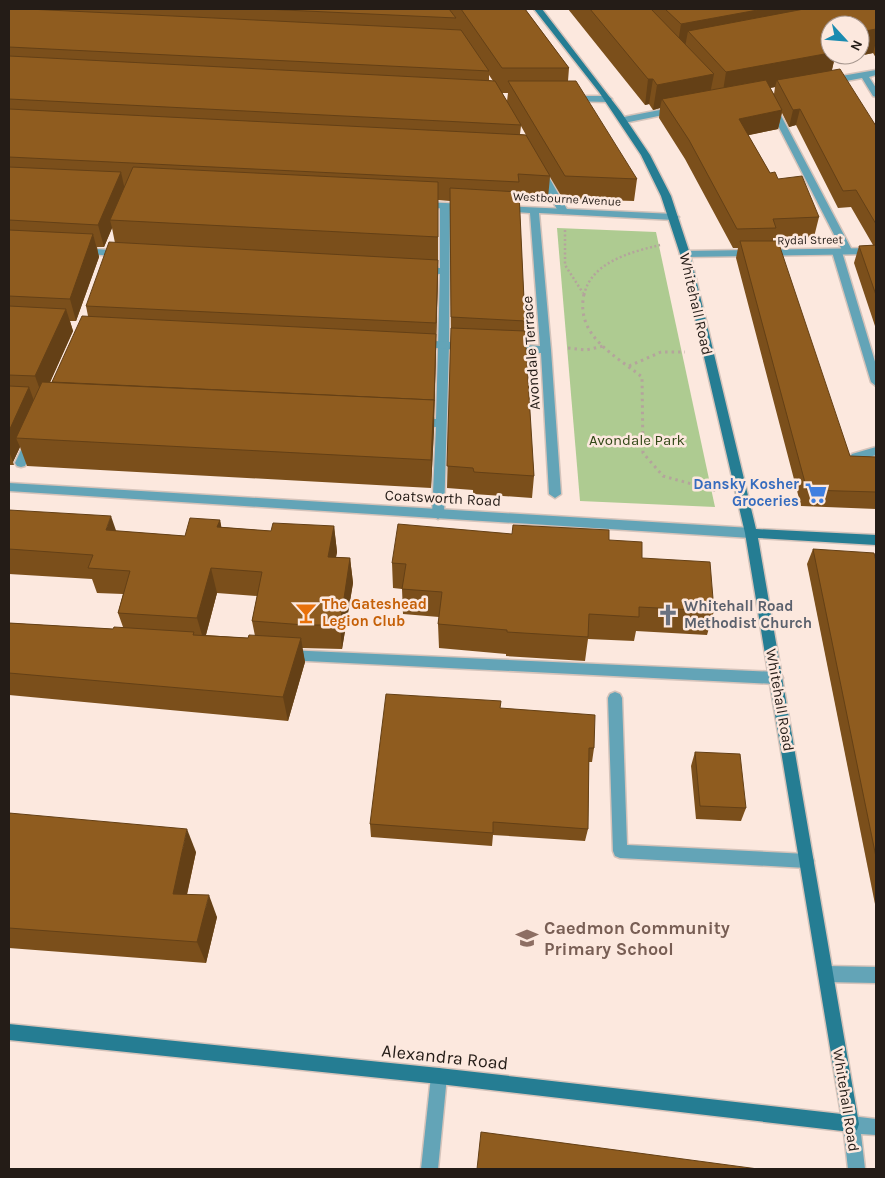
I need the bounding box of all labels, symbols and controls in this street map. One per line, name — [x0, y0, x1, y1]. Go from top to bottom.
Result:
north arrow — [820, 15, 870, 65]
text: N — [846, 37, 866, 54]
street label: Westbourne Avenue — [513, 189, 621, 209]
street label: Rydal Street — [777, 232, 844, 248]
street label: Whitehall Road — [676, 251, 716, 357]
street label: Avondale Terrace — [518, 295, 544, 411]
park label: Avondale Park — [589, 431, 685, 449]
place label: Dansky Kosher Groceries — [693, 475, 799, 510]
supermarket icon: Dansky Kosher Groceries — [803, 480, 829, 506]
street label: Coatsworth Road — [384, 486, 502, 510]
place label: The Gateshead Legion Club — [322, 595, 427, 630]
place label: Whitehall Road Methodist Church — [684, 597, 812, 632]
bar icon: The Gateshead Legion Club — [293, 600, 319, 626]
church icon: Whitehall Road Methodist Church — [655, 602, 681, 628]
street label: Whitehall Road — [762, 647, 798, 753]
place label: Caedmon Community Primary School — [544, 917, 730, 960]
school or university icon: Caedmon Community Primary School — [514, 925, 540, 951]
street label: Alexandra Road — [380, 1039, 510, 1075]
street label: Whitehall Road — [829, 1047, 863, 1153]

